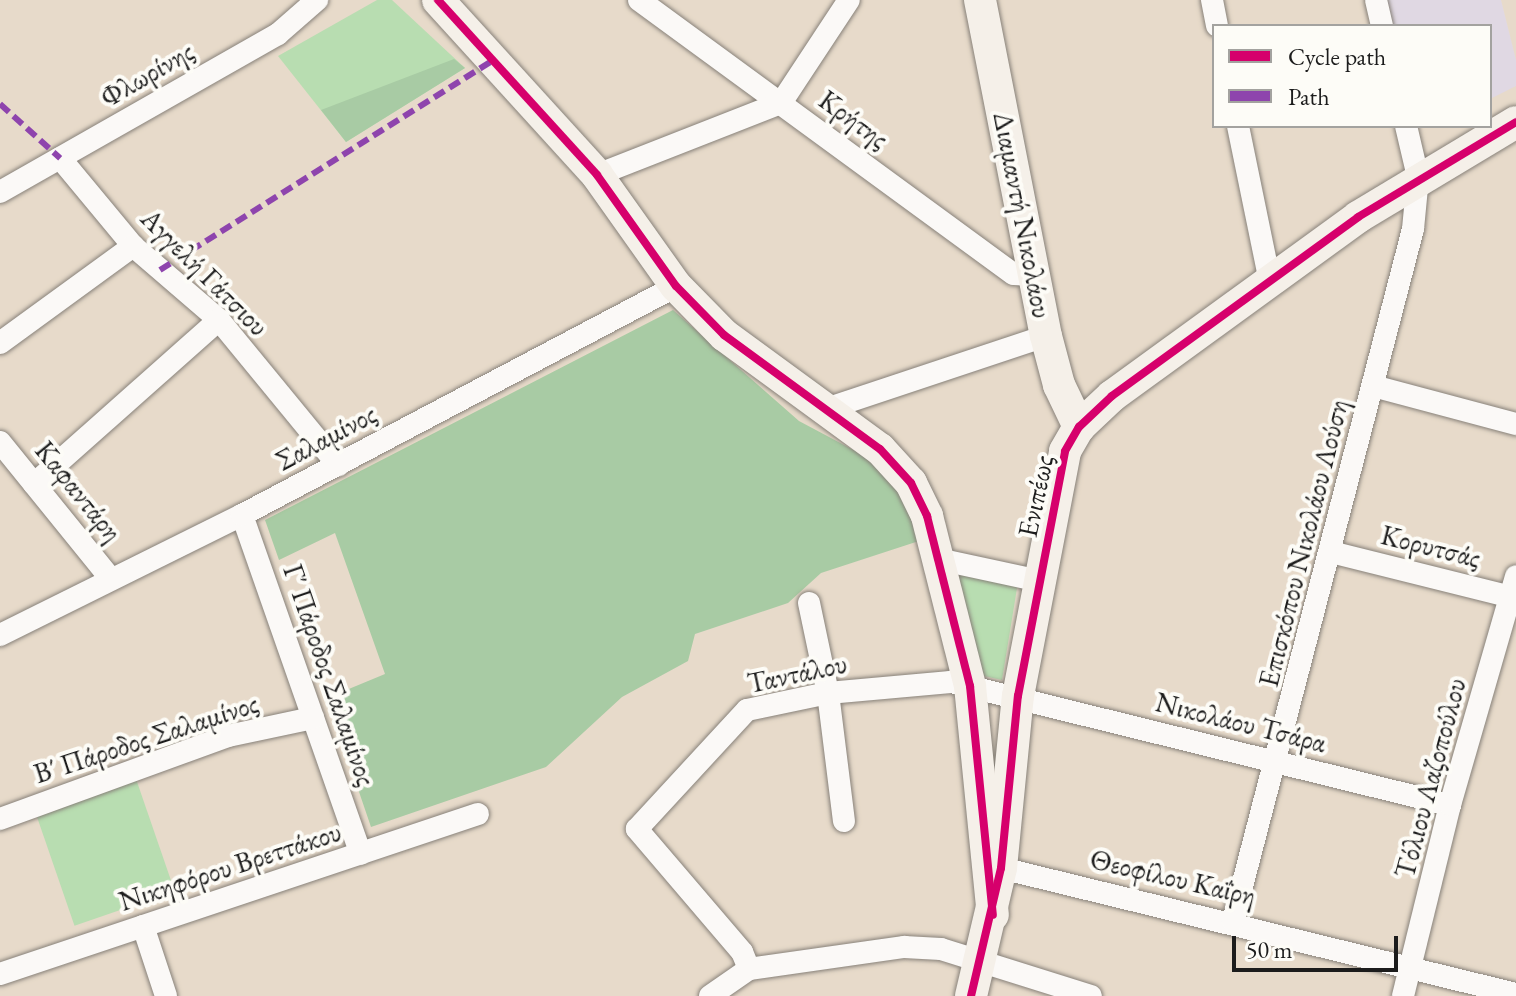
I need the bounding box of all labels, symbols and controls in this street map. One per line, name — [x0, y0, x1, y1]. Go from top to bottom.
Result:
legend — [1212, 24, 1492, 128]
street label: Φλωρίνης — [94, 34, 200, 114]
text: Cycle path — [1288, 41, 1386, 72]
text: Path — [1288, 81, 1330, 112]
street label: Κρήτης — [813, 83, 895, 155]
street label: Διαμαντή Νικολάου — [987, 109, 1059, 321]
street label: Αγγελή Γάτσιου — [134, 201, 276, 343]
street label: Επισκόπου Νικολάου Λούση — [1251, 396, 1355, 690]
street label: Σαλαμίνος — [270, 397, 382, 477]
street label: Καφαντάρη — [28, 434, 130, 548]
street label: Ενιπέως — [1010, 452, 1060, 540]
street label: Κορυτσάς — [1378, 517, 1484, 575]
street label: Γ΄ Πάροδος Σαλαμίνος — [276, 560, 384, 790]
street label: Ταντάλου — [744, 646, 850, 700]
street label: Τόλιου Λαζοπούλου — [1387, 674, 1473, 882]
street label: Νικολάου Τσάρα — [1152, 685, 1330, 759]
street label: Β΄ Πάροδος Σαλαμίνος — [30, 686, 262, 790]
street label: Νικηφόρου Βρεττάκου — [115, 814, 345, 918]
street label: Θεοφίλου Καΐρη — [1087, 842, 1259, 912]
scale bar — [1236, 920, 1402, 970]
text: 50 m — [1246, 934, 1293, 965]

